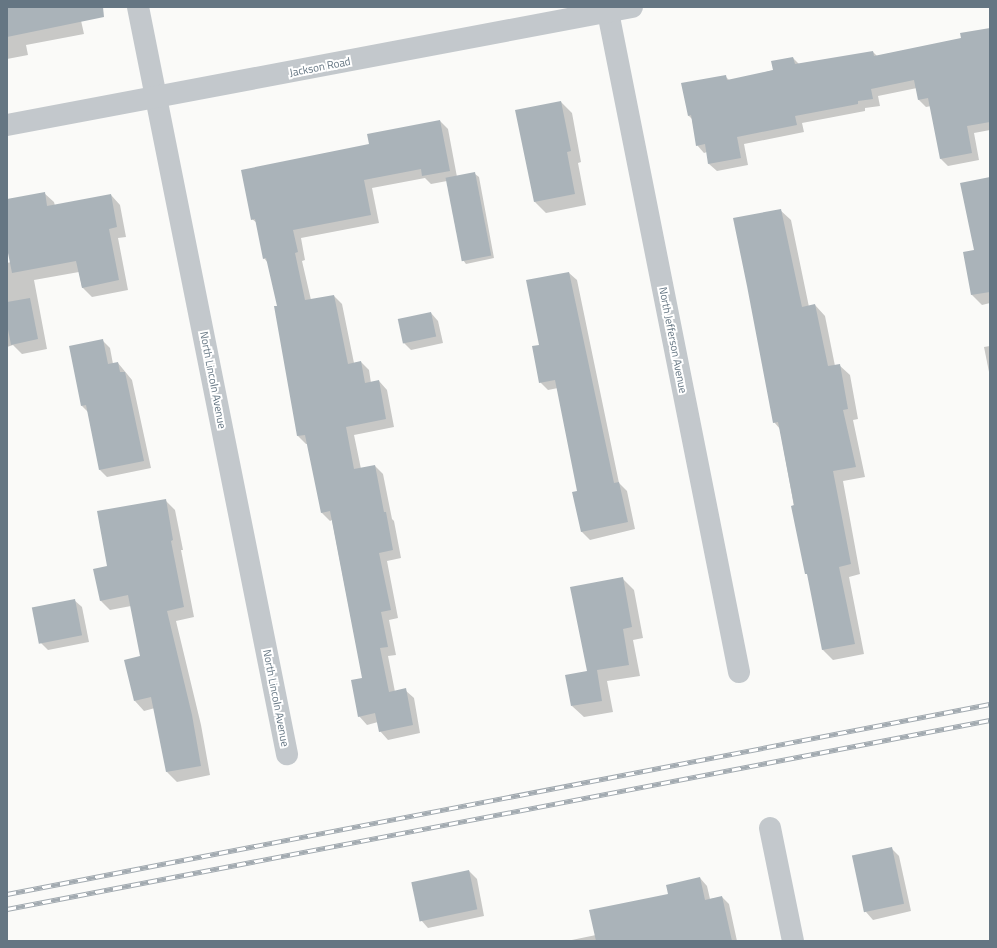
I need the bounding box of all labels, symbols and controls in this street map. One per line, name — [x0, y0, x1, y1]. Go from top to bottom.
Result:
street label: Jackson Road — [288, 55, 352, 79]
street label: North Jefferson Avenue — [656, 286, 690, 394]
street label: North Lincoln Avenue — [197, 330, 229, 430]
street label: North Lincoln Avenue — [260, 648, 292, 748]

